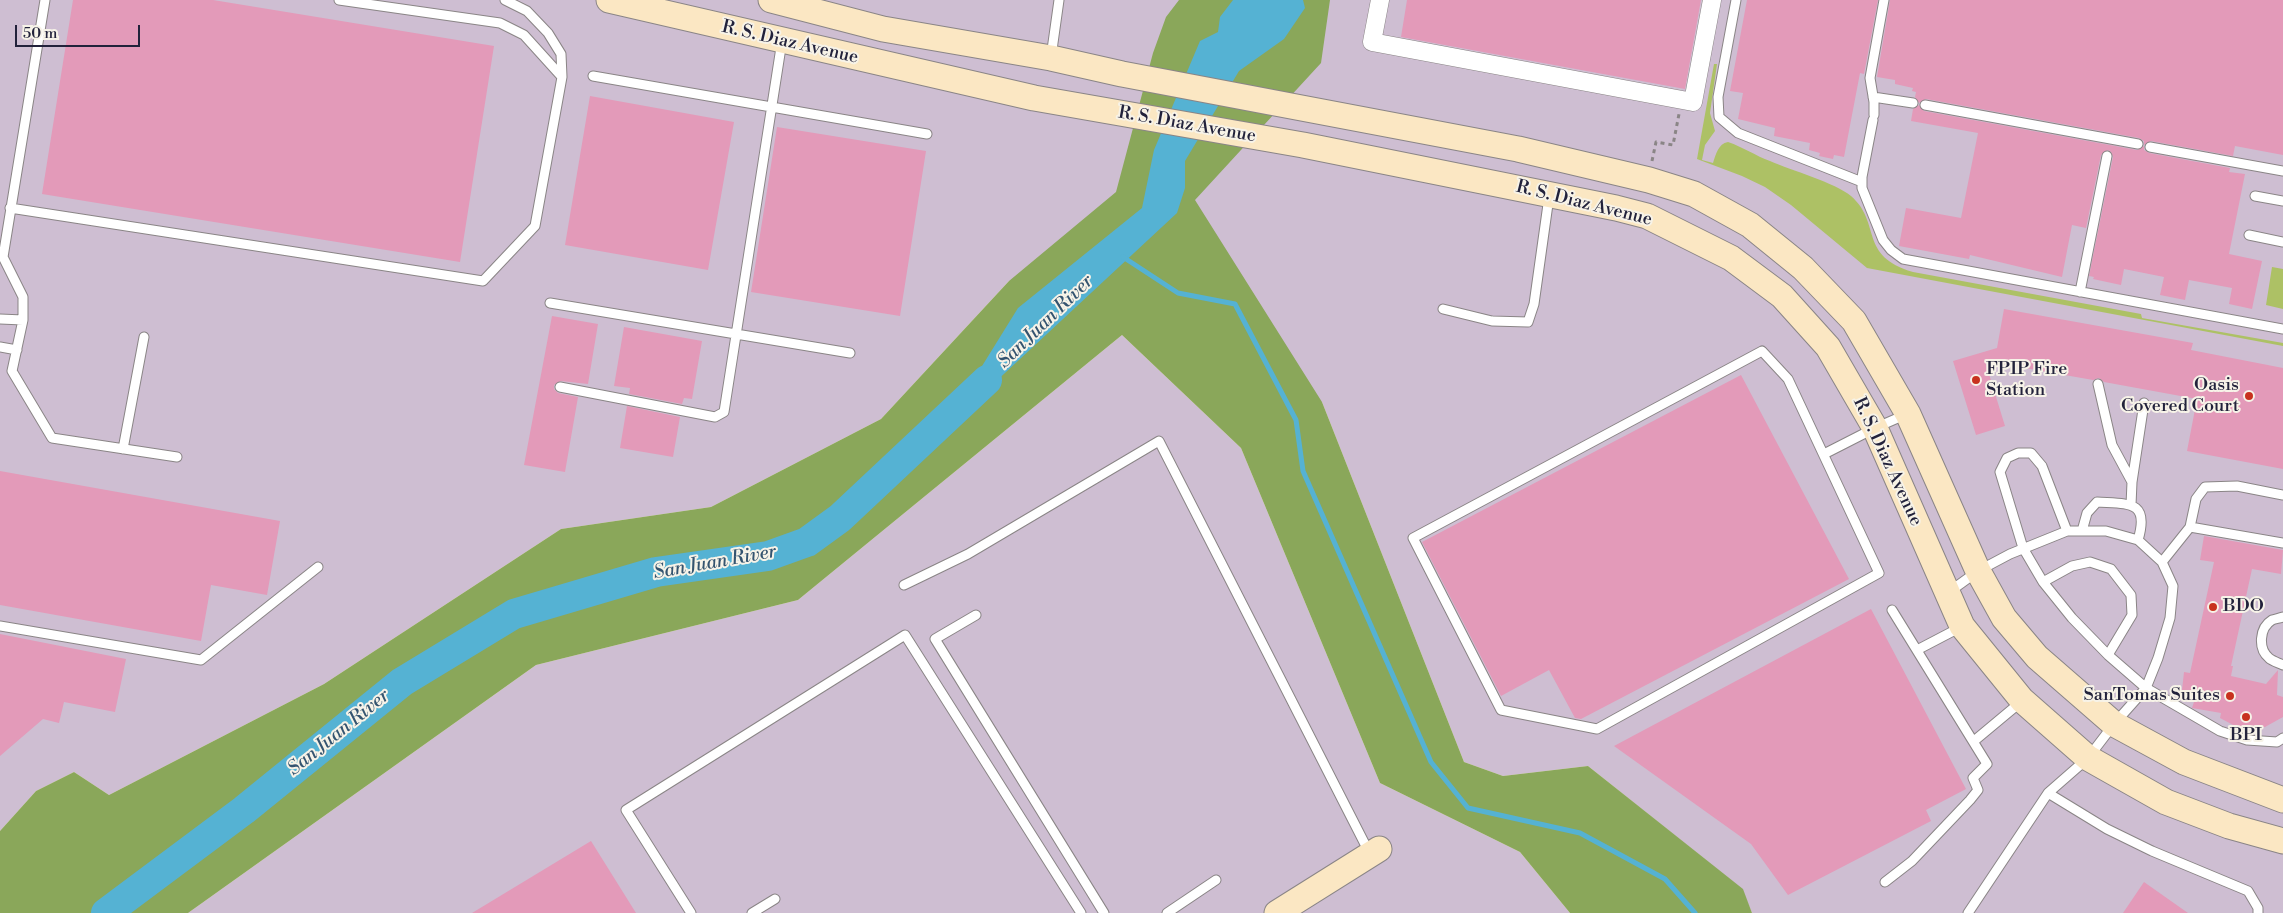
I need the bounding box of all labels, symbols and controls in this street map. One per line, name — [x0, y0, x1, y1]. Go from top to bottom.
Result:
scale bar — [18, 15, 142, 47]
street label: R. S. Diaz Avenue — [720, 17, 860, 69]
text: 50 m — [23, 24, 57, 43]
street label: R. S. Diaz Avenue — [1116, 102, 1258, 148]
street label: R. S. Diaz Avenue — [1514, 177, 1654, 231]
water label: San Juan River — [993, 271, 1099, 373]
place label: FPIP Fire Station — [1986, 359, 2067, 402]
marker: FPIP Fire Station — [1970, 374, 1982, 386]
place label: Oasis Covered Court — [2121, 375, 2239, 418]
marker: Oasis Covered Court — [2243, 390, 2255, 402]
street label: R. S. Diaz Avenue — [1848, 394, 1926, 530]
water label: San Juan River — [652, 541, 778, 585]
place label: BDO — [2223, 596, 2264, 618]
marker: BDO — [2207, 601, 2219, 613]
water label: San Juan River — [283, 685, 395, 781]
place label: SanTomas Suites — [2083, 685, 2220, 707]
marker: SanTomas Suites — [2224, 690, 2236, 702]
marker: BPI — [2240, 711, 2252, 723]
place label: BPI — [2230, 725, 2262, 747]

